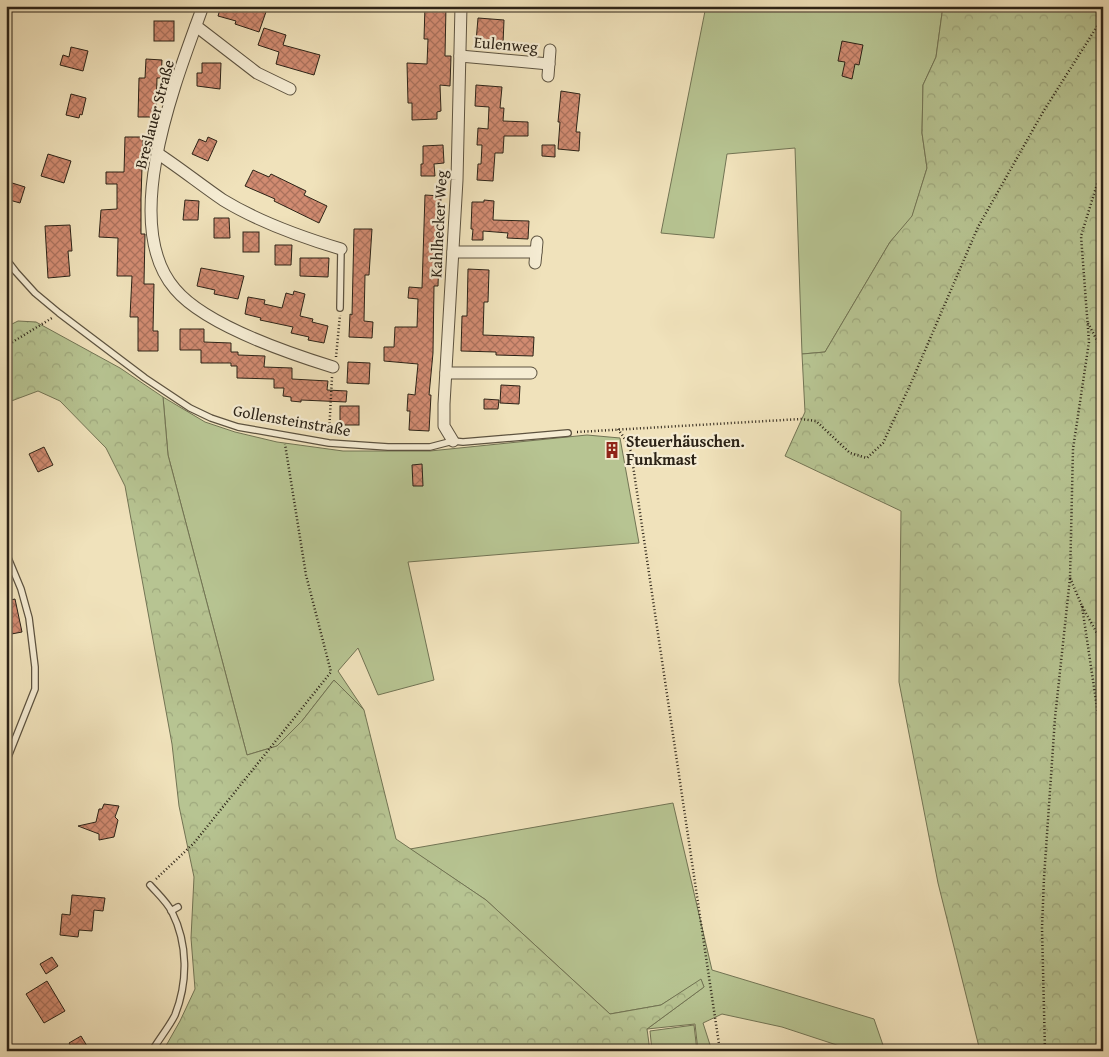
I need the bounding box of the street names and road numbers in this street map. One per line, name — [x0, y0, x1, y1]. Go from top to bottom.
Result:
street label: Eulenweg — [473, 29, 539, 59]
street label: Breslauer Straße — [128, 57, 180, 171]
street label: Kahlhecker Weg — [423, 170, 453, 278]
street label: Gollensteinstraße — [231, 398, 353, 442]

